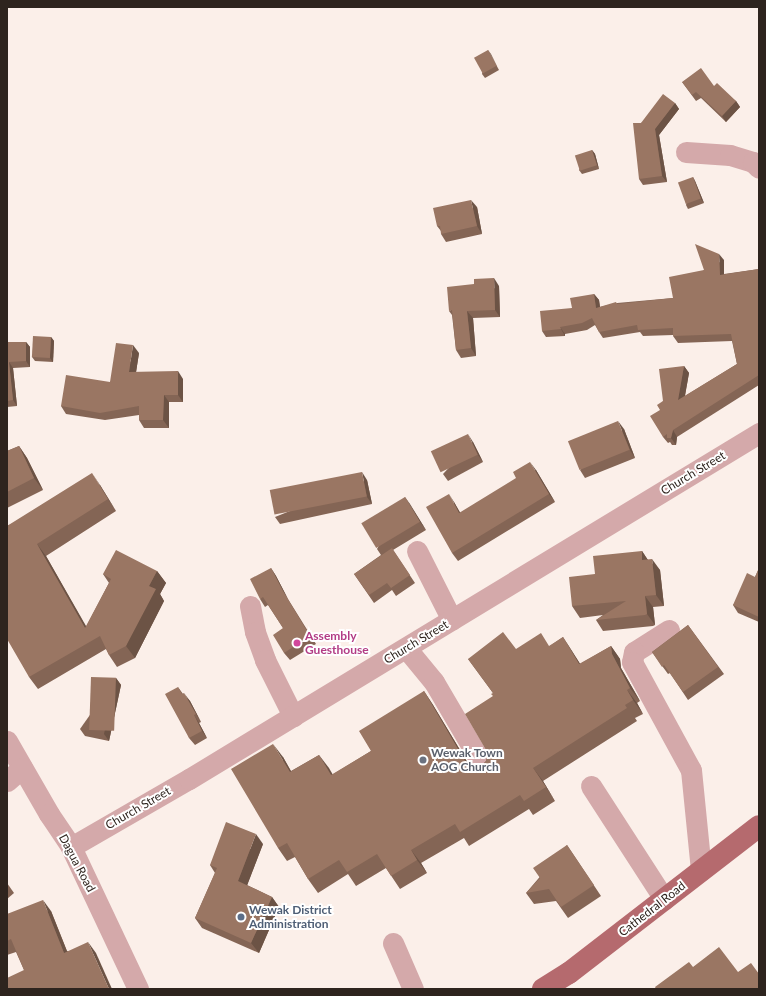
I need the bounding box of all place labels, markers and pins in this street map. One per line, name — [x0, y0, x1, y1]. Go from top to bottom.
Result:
place label: Assembly Guesthouse — [305, 629, 369, 657]
marker: Assembly Guesthouse — [292, 638, 302, 648]
place label: Wewak Town AOG Church — [431, 746, 503, 774]
marker: Wewak Town AOG Church — [418, 755, 428, 765]
place label: Wewak District Administration — [249, 903, 332, 931]
marker: Wewak District Administration — [236, 912, 246, 922]

